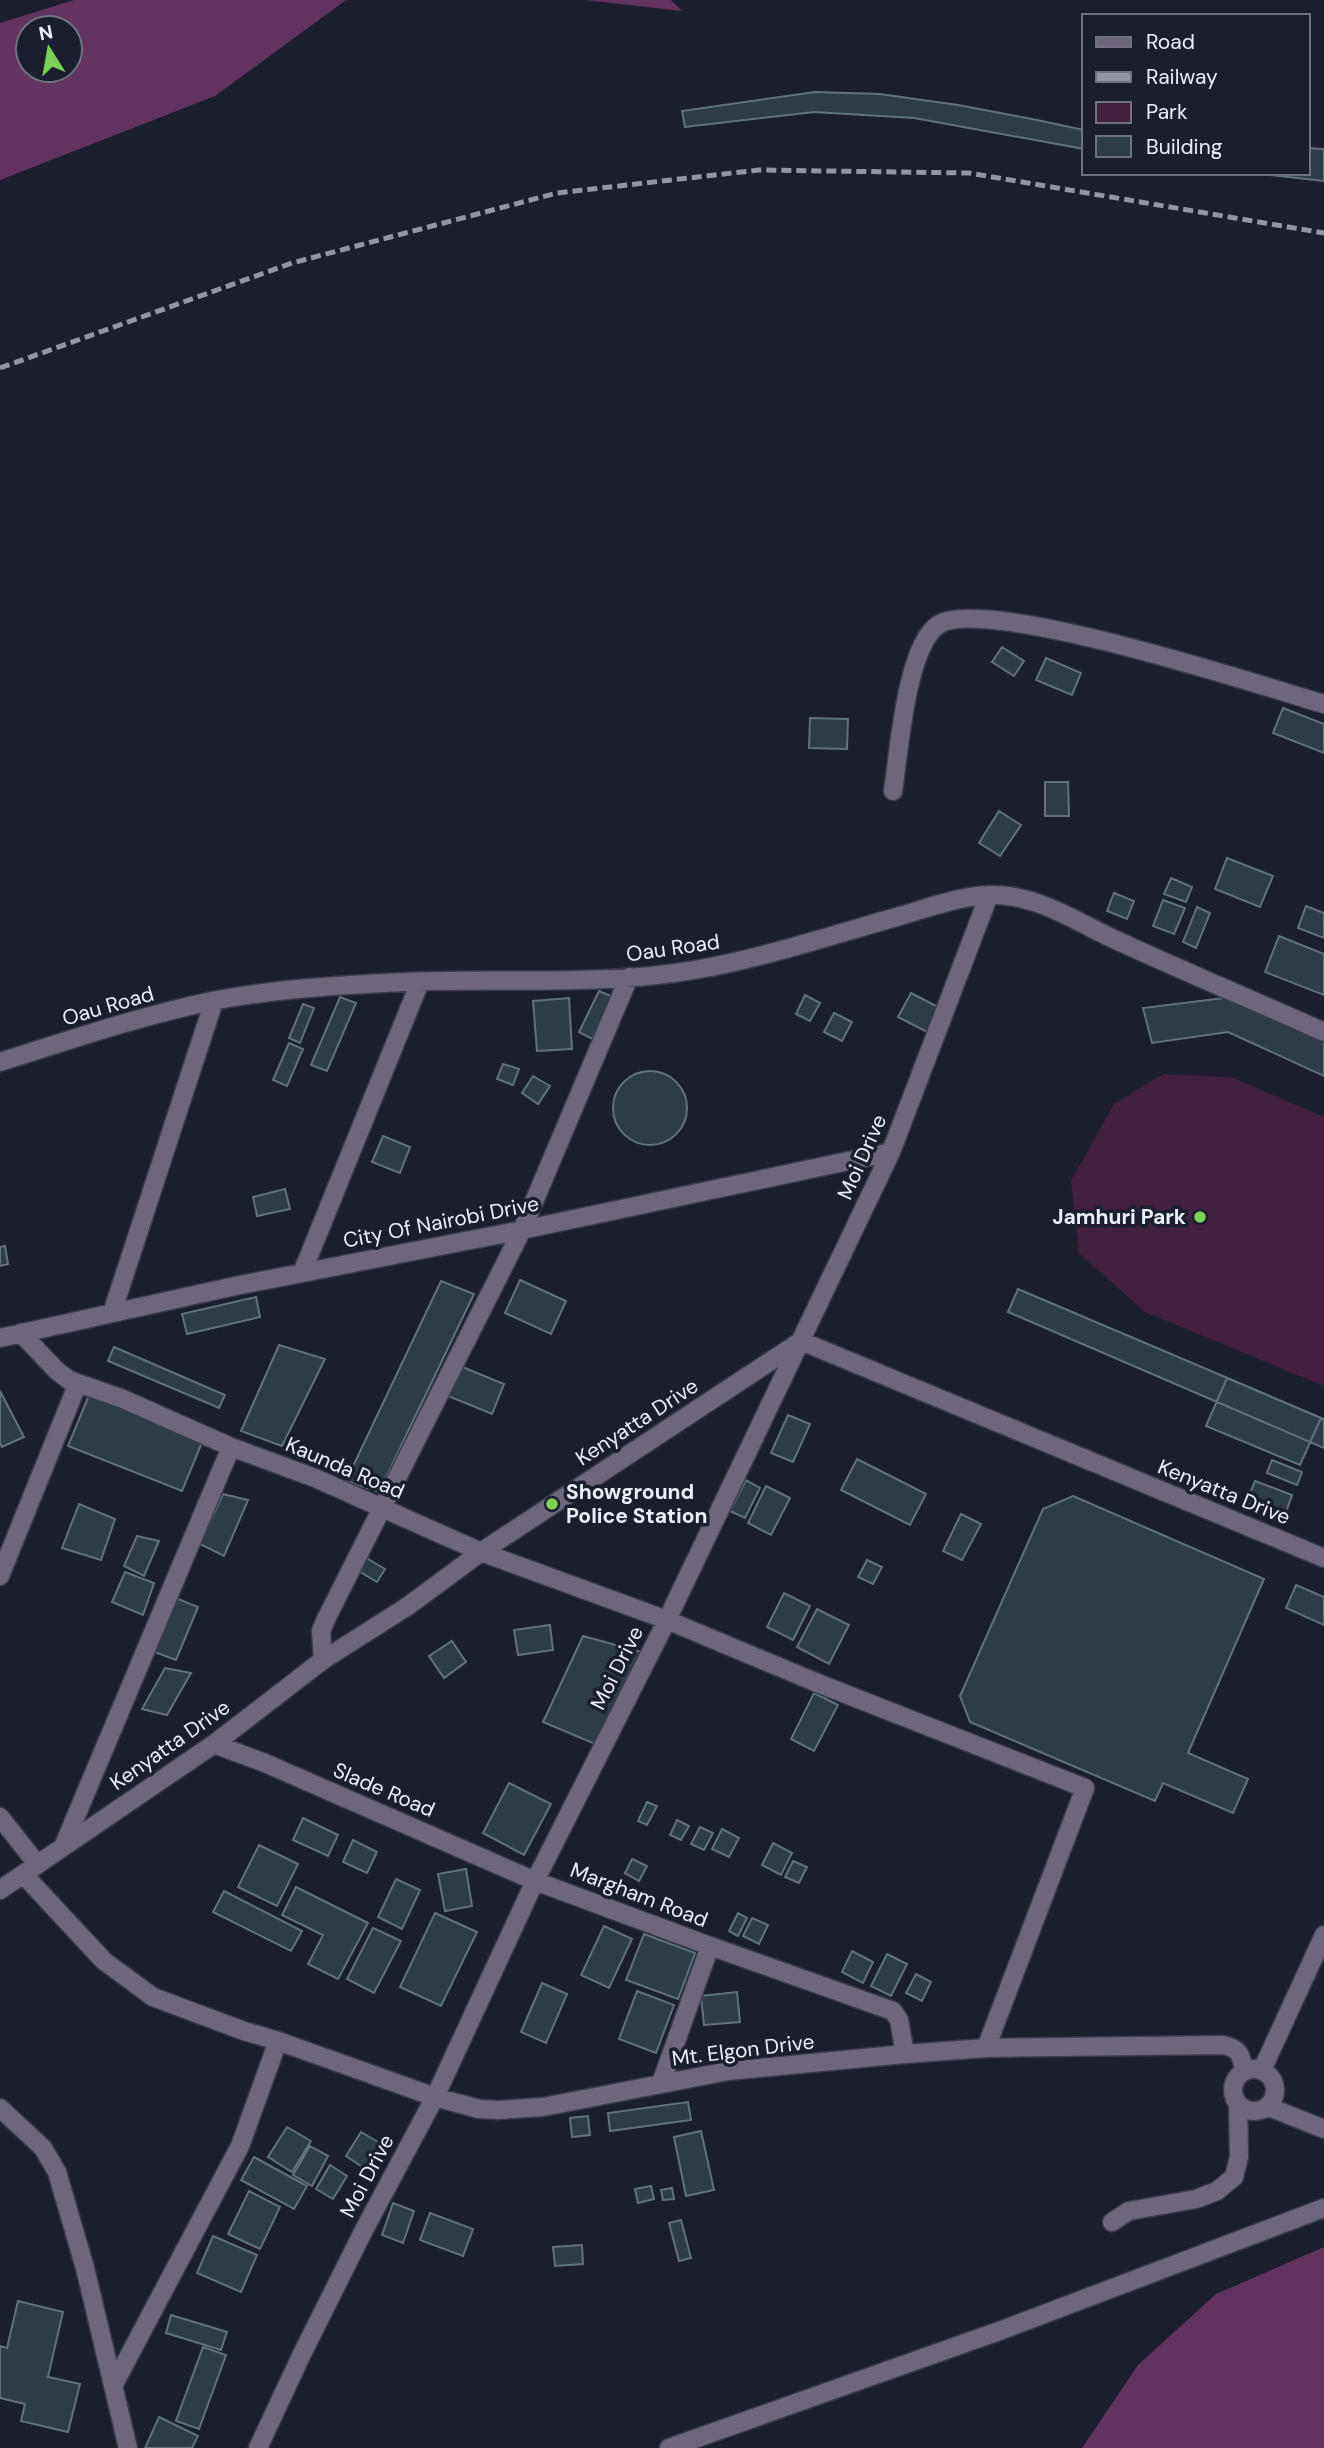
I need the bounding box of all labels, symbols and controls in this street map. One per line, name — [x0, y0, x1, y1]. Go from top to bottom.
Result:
north arrow — [14, 14, 84, 84]
legend — [1082, 14, 1310, 175]
text: N — [37, 19, 55, 46]
text: Road — [1146, 28, 1195, 56]
text: Railway — [1146, 63, 1218, 91]
text: Park — [1146, 98, 1188, 126]
text: Building — [1146, 133, 1223, 161]
street label: Oau Road — [624, 928, 722, 968]
street label: Oau Road — [59, 980, 157, 1032]
street label: Moi Drive — [831, 1110, 893, 1204]
street label: City Of Nairobi Drive — [341, 1189, 541, 1255]
place label: Jamhuri Park — [1052, 1203, 1186, 1231]
marker: Jamhuri Park — [1192, 1209, 1208, 1225]
street label: Kenyatta Drive — [570, 1372, 704, 1472]
street label: Kaunda Road — [281, 1430, 409, 1506]
street label: Kenyatta Drive — [1154, 1453, 1294, 1531]
place label: Showground Police Station — [566, 1478, 707, 1530]
marker: Showground Police Station — [544, 1496, 560, 1512]
street label: Moi Drive — [584, 1621, 650, 1715]
street label: Kenyatta Drive — [104, 1693, 236, 1797]
street label: Slade Road — [329, 1756, 439, 1824]
street label: Margham Road — [566, 1856, 712, 1934]
street label: Mt. Elgon Drive — [670, 2027, 816, 2073]
street label: Moi Drive — [333, 2129, 401, 2223]

